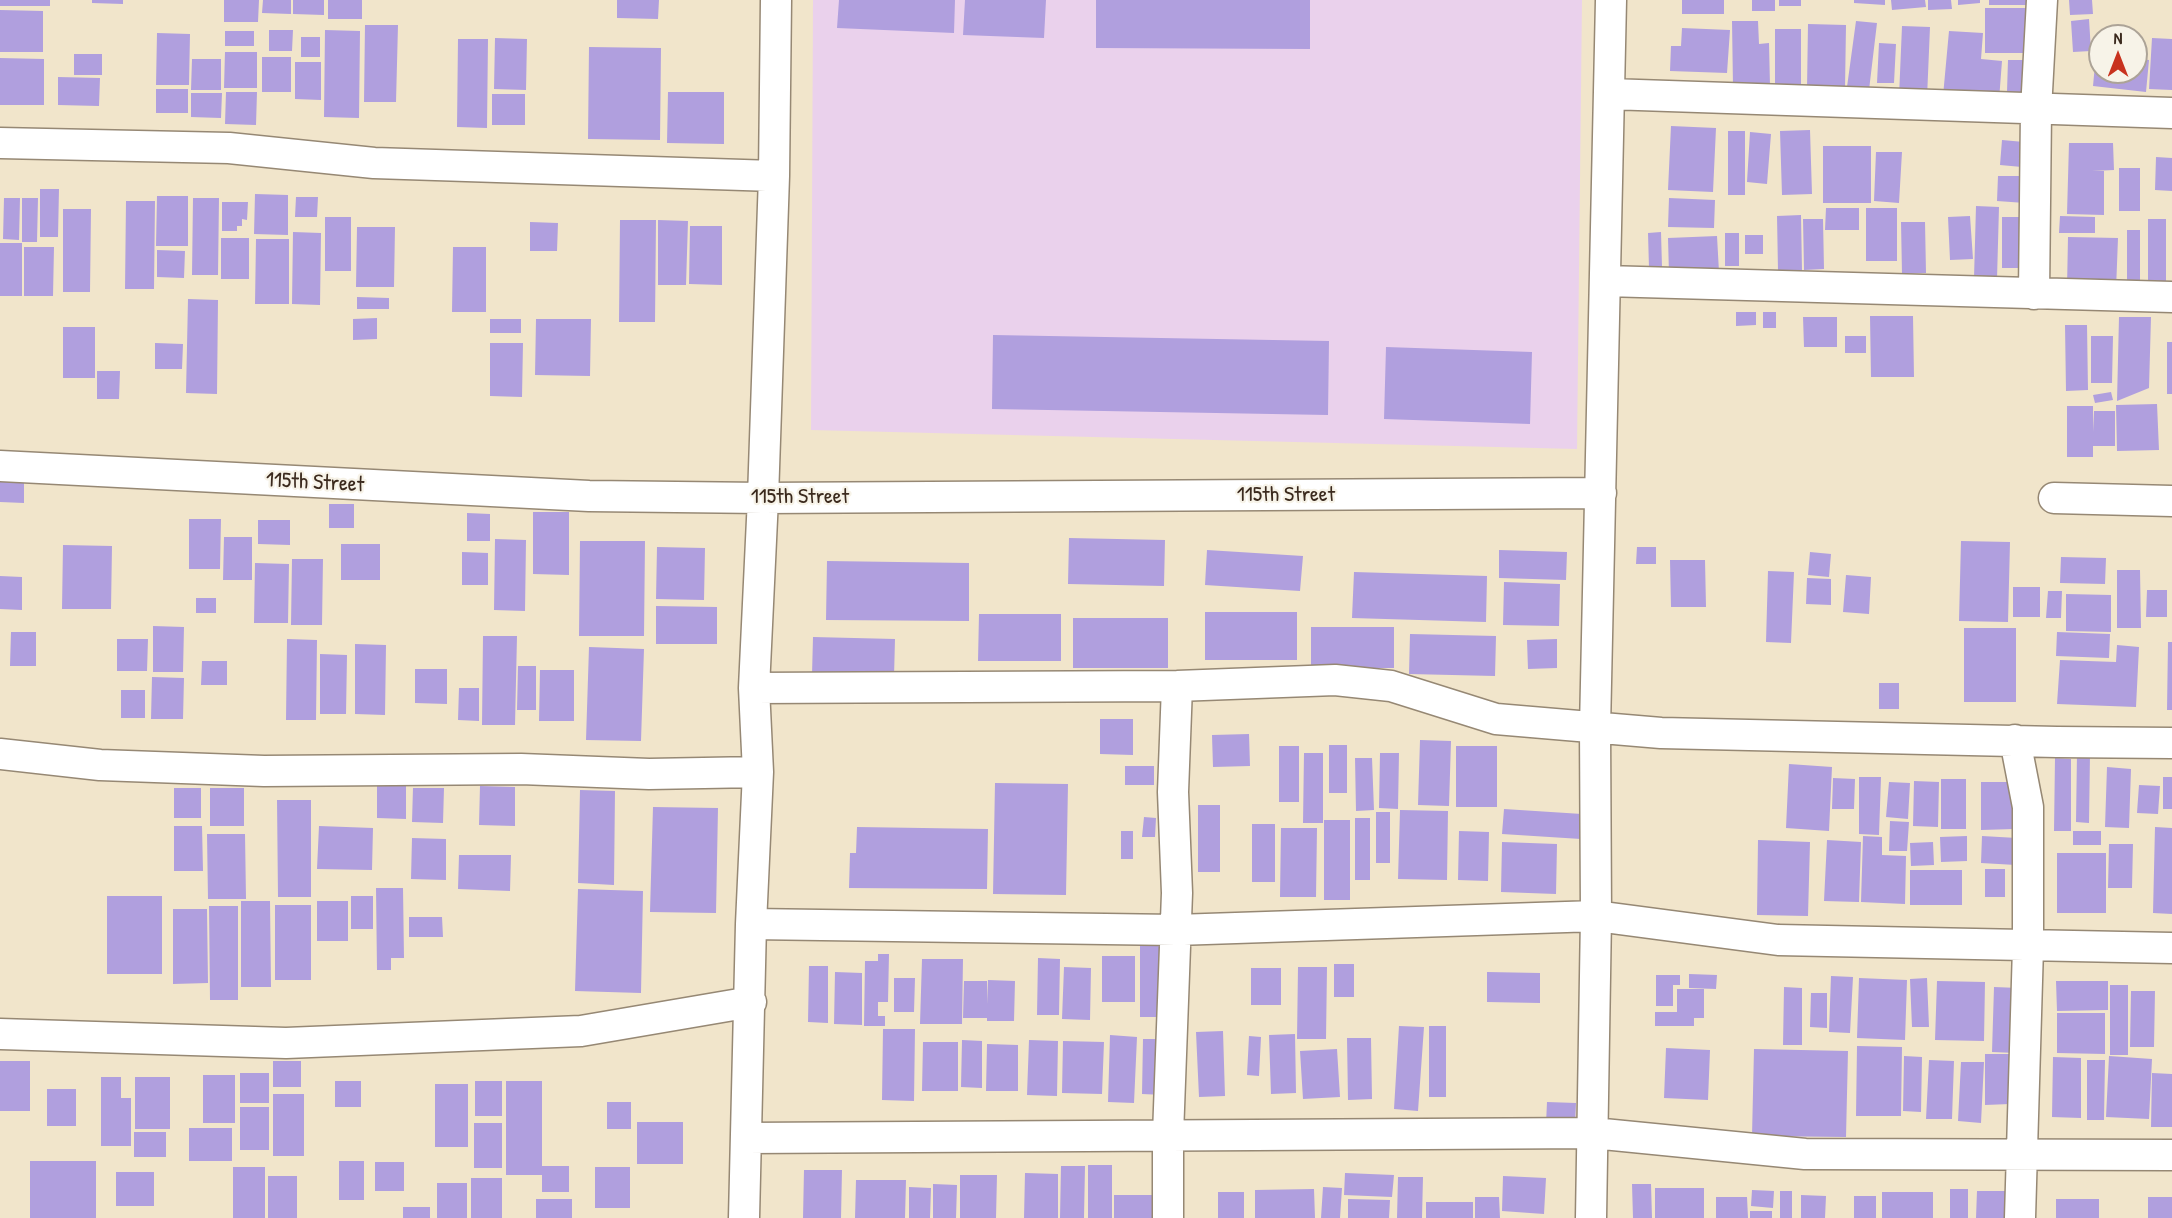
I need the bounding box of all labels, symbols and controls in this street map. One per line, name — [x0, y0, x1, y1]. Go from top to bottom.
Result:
north arrow — [2088, 24, 2148, 84]
text: N — [2114, 27, 2122, 49]
street label: 115th Street — [265, 467, 365, 499]
street label: 115th Street — [1237, 482, 1335, 508]
street label: 115th Street — [751, 484, 849, 510]

